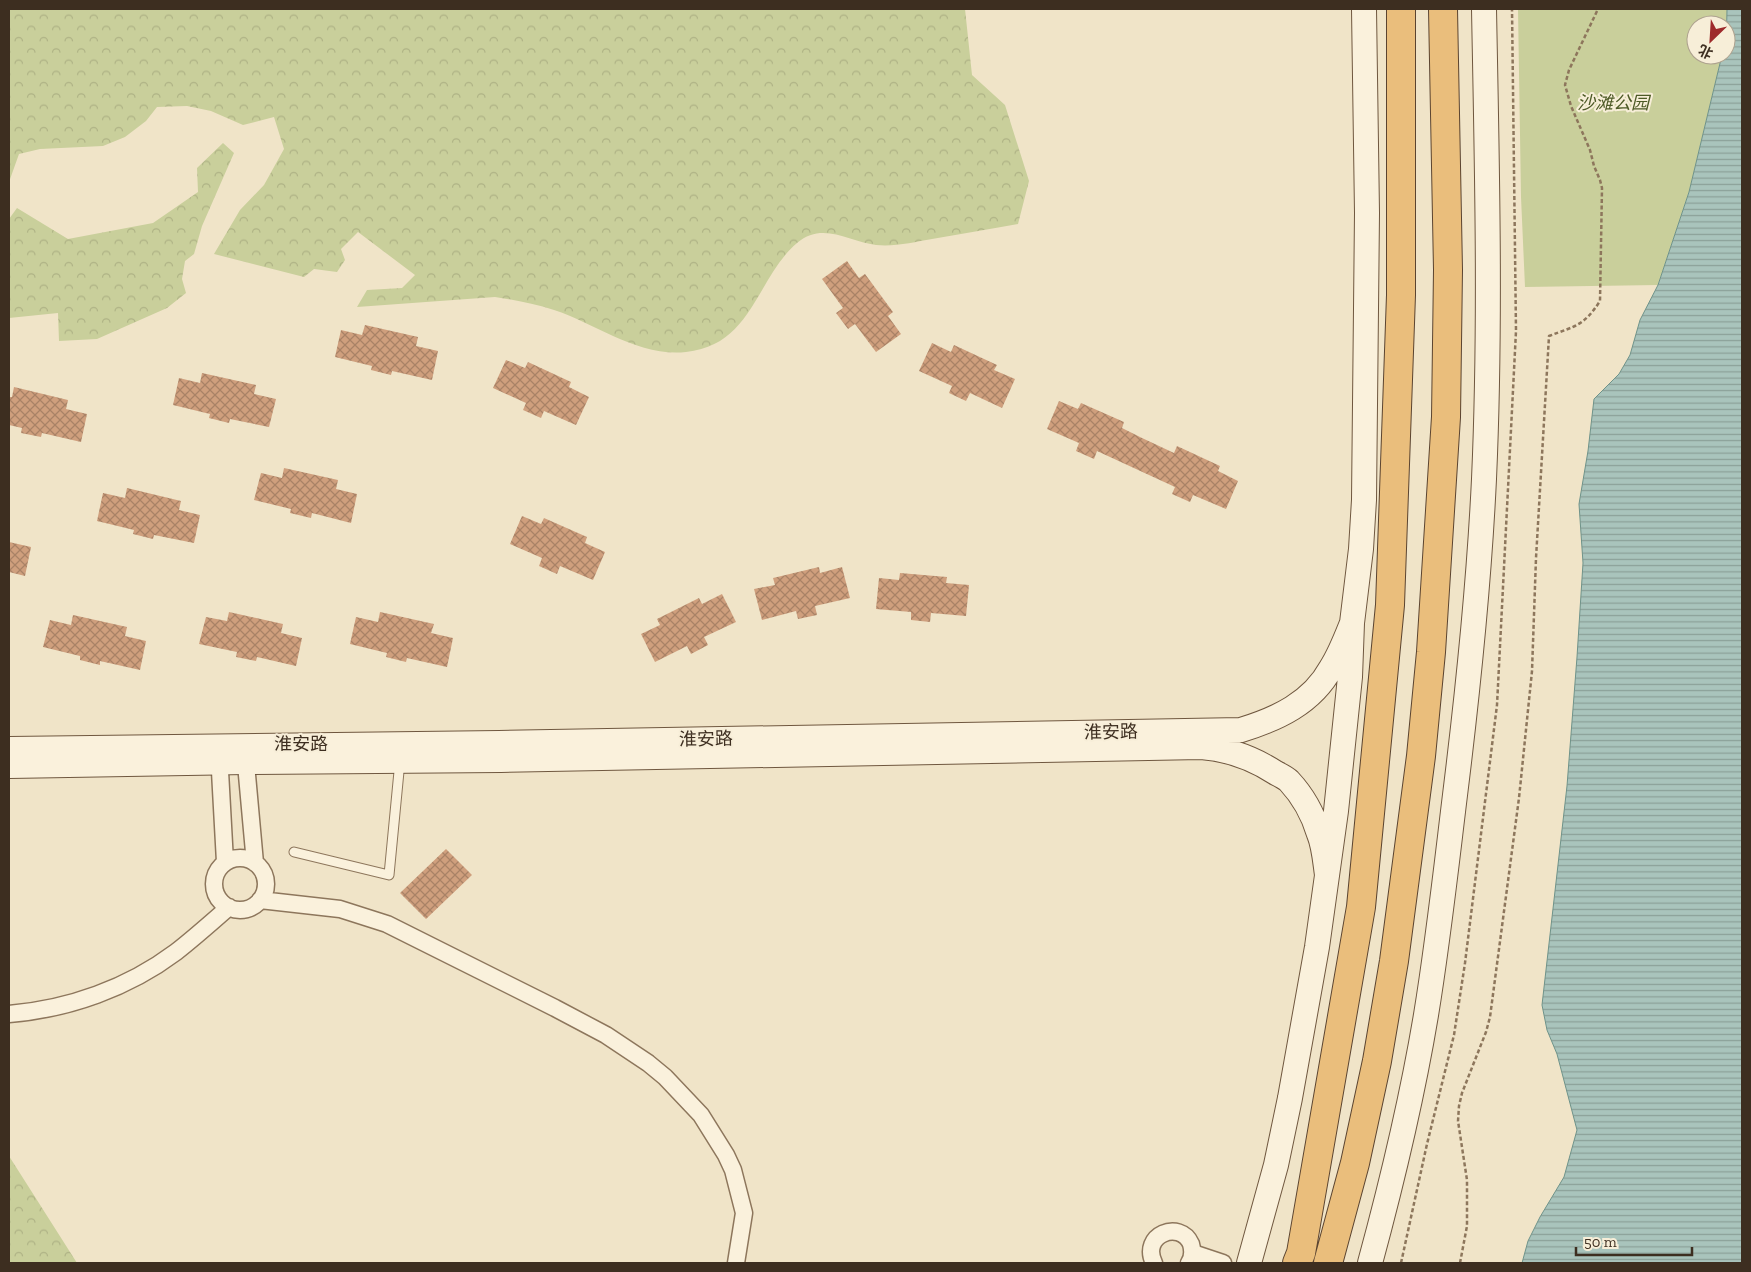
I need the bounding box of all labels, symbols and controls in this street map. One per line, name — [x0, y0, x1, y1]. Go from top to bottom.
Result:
north arrow — [1686, 15, 1736, 65]
text: 北 — [1696, 41, 1716, 62]
park label: 沙滩公园 — [1577, 92, 1652, 114]
street label: 淮安路 — [1084, 721, 1138, 743]
street label: 淮安路 — [679, 728, 733, 750]
street label: 淮安路 — [274, 733, 328, 755]
scale bar — [1576, 1224, 1692, 1256]
text: 50 m — [1584, 1233, 1617, 1251]

